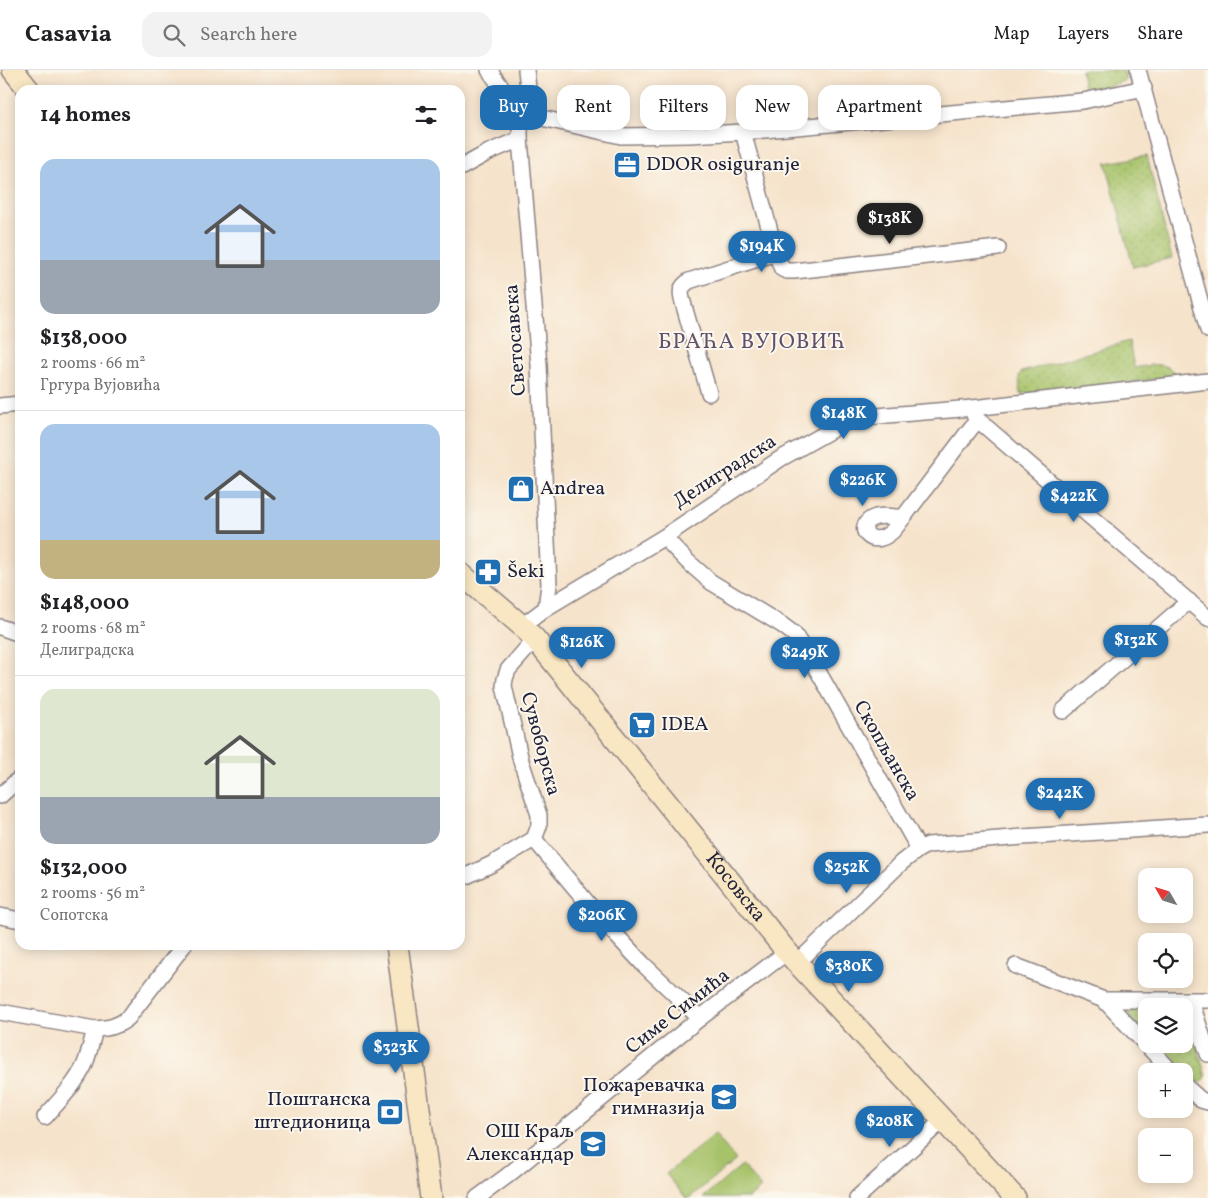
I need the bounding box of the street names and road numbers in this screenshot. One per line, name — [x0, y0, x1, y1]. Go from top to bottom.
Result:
street label: Светосавска — [498, 283, 534, 397]
street label: Делиградска — [668, 428, 782, 516]
street label: Сувоборска — [513, 689, 567, 799]
street label: Скопљанска — [846, 696, 926, 807]
street label: Косовска — [698, 847, 772, 929]
street label: Симе Симића — [620, 962, 736, 1062]

